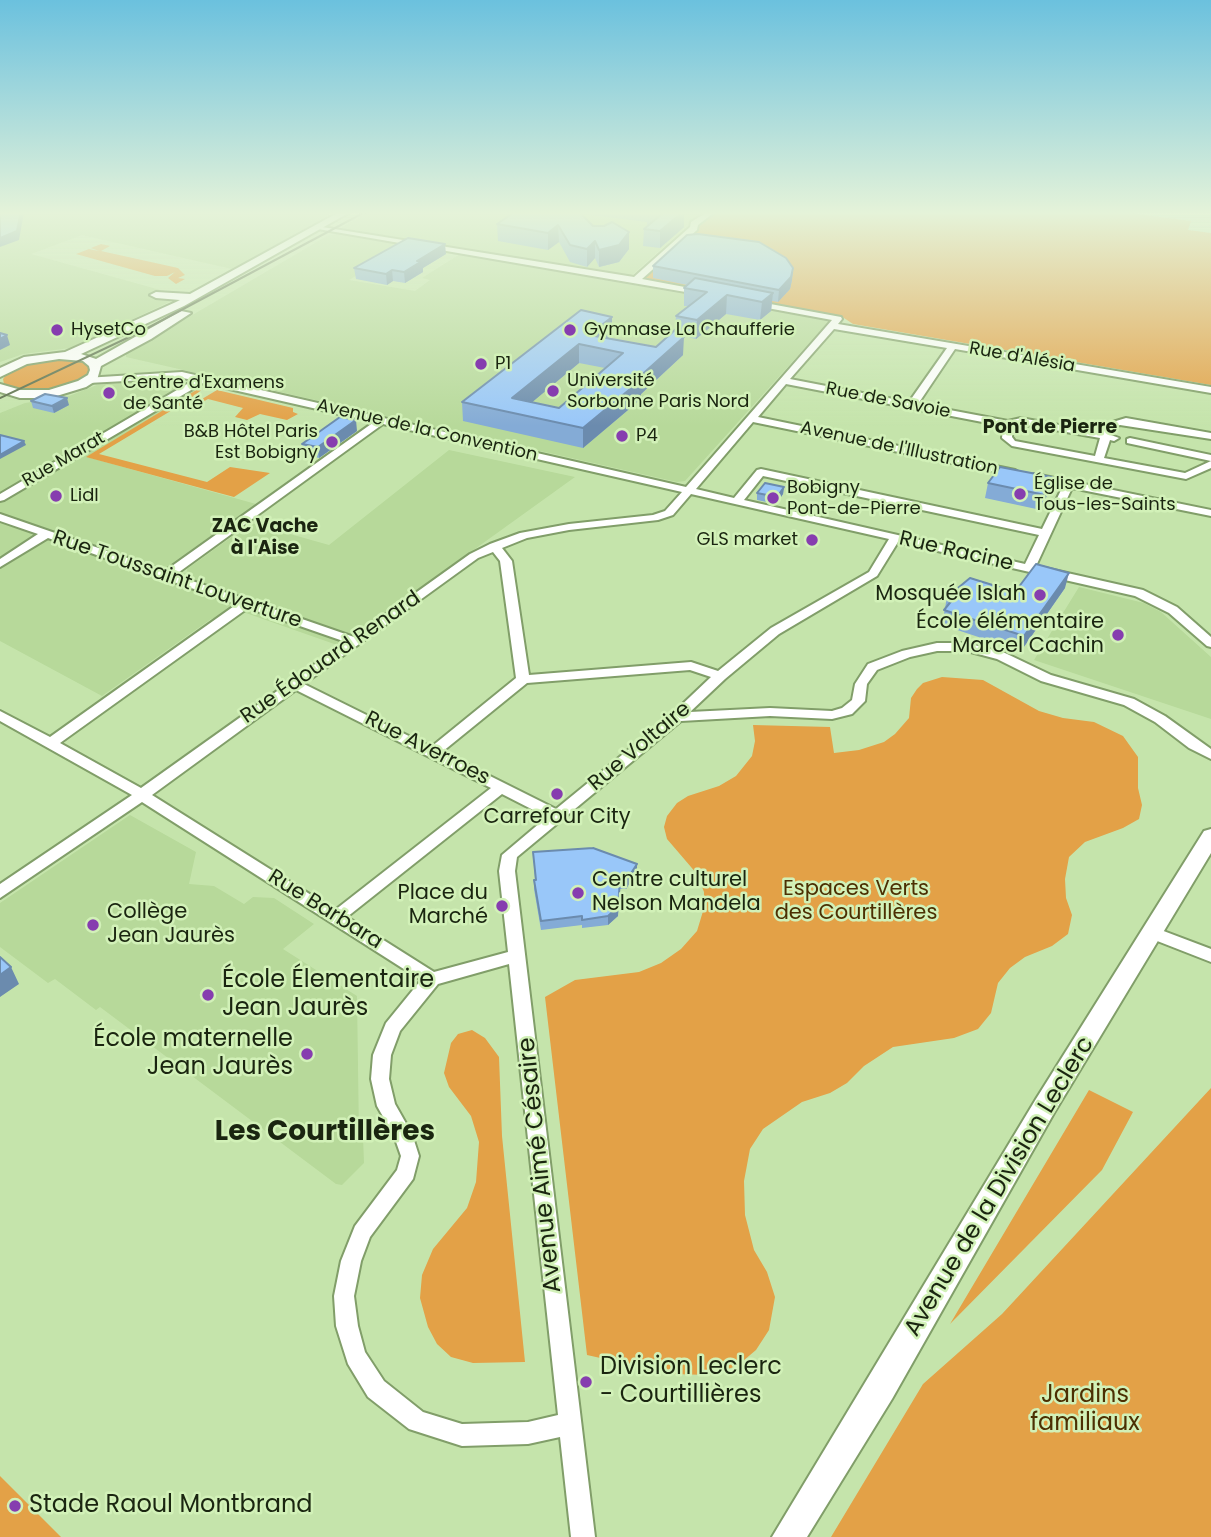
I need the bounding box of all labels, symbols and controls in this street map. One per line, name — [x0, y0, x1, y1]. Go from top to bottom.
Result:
place label: HysetCo — [71, 319, 146, 341]
place label: Gymnase La Chaufferie — [584, 319, 795, 341]
marker: HysetCo — [49, 322, 65, 338]
marker: Gymnase La Chaufferie — [562, 322, 578, 338]
street label: Rue d'Alésia — [967, 338, 1077, 378]
place label: P1 — [495, 353, 511, 375]
marker: P1 — [473, 356, 489, 372]
place label: Université Sorbonne Paris Nord — [567, 370, 749, 412]
place label: Centre d'Examens de Santé — [123, 372, 284, 414]
street label: Rue de Savoie — [824, 378, 952, 424]
marker: Université Sorbonne Paris Nord — [545, 383, 561, 399]
marker: Centre d'Examens de Santé — [101, 385, 117, 401]
street label: Avenue de la Convention — [315, 395, 539, 467]
street label: Avenue de l'Illustration — [798, 417, 1000, 481]
district label: Pont de Pierre — [983, 417, 1117, 439]
place label: B&B Hôtel Paris Est Bobigny — [184, 421, 318, 464]
place label: P4 — [636, 425, 658, 447]
street label: Rue Marat — [19, 428, 109, 492]
marker: P4 — [614, 428, 630, 444]
marker: B&B Hôtel Paris Est Bobigny — [324, 434, 340, 450]
place label: Église de Tous-les-Saints — [1034, 473, 1176, 516]
place label: Bobigny Pont-de-Pierre — [787, 477, 921, 520]
place label: Lidl — [70, 485, 99, 507]
marker: Église de Tous-les-Saints — [1012, 486, 1028, 502]
marker: Lidl — [48, 488, 64, 504]
marker: Bobigny Pont-de-Pierre — [765, 490, 781, 506]
district label: ZAC Vache à l'Aise — [212, 516, 318, 560]
street label: Rue Toussaint Louverture — [49, 526, 305, 634]
street label: Rue Racine — [897, 527, 1015, 577]
place label: GLS market — [696, 529, 798, 551]
marker: GLS market — [804, 532, 820, 548]
place label: Mosquée Islah — [875, 582, 1026, 608]
street label: Rue Édouard Renard — [236, 586, 426, 730]
marker: Mosquée Islah — [1032, 587, 1048, 603]
place label: École élémentaire Marcel Cachin — [916, 610, 1104, 660]
marker: École élémentaire Marcel Cachin — [1110, 627, 1126, 643]
street label: Rue Voltaire — [584, 697, 696, 797]
street label: Rue Averroes — [360, 707, 494, 791]
marker: Carrefour City — [549, 786, 565, 802]
place label: Carrefour City — [483, 805, 631, 831]
street label: Rue Barbara — [263, 865, 387, 955]
place label: Centre culturel Nelson Mandela — [592, 868, 761, 918]
park label: Espaces Verts des Courtillères — [775, 877, 937, 927]
place label: Place du Marché — [397, 881, 488, 931]
marker: Centre culturel Nelson Mandela — [570, 885, 586, 901]
marker: Place du Marché — [494, 898, 510, 914]
place label: Collège Jean Jaurès — [107, 900, 235, 950]
marker: Collège Jean Jaurès — [85, 917, 101, 933]
place label: École Élementaire Jean Jaurès — [222, 967, 434, 1023]
marker: École Élementaire Jean Jaurès — [200, 987, 216, 1003]
place label: École maternelle Jean Jaurès — [93, 1026, 293, 1082]
street label: Avenue de la Division Leclerc — [899, 1032, 1101, 1342]
street label: Avenue Aimé Césaire — [513, 1036, 569, 1294]
marker: École maternelle Jean Jaurès — [299, 1046, 315, 1062]
district label: Les Courtillères — [215, 1116, 435, 1150]
place label: Division Leclerc - Courtillières — [600, 1354, 782, 1410]
marker: Division Leclerc - Courtillières — [578, 1374, 594, 1390]
park label: Jardins familiaux — [1030, 1382, 1140, 1438]
place label: Stade Raoul Montbrand — [29, 1492, 313, 1520]
marker: Stade Raoul Montbrand — [7, 1498, 23, 1514]

